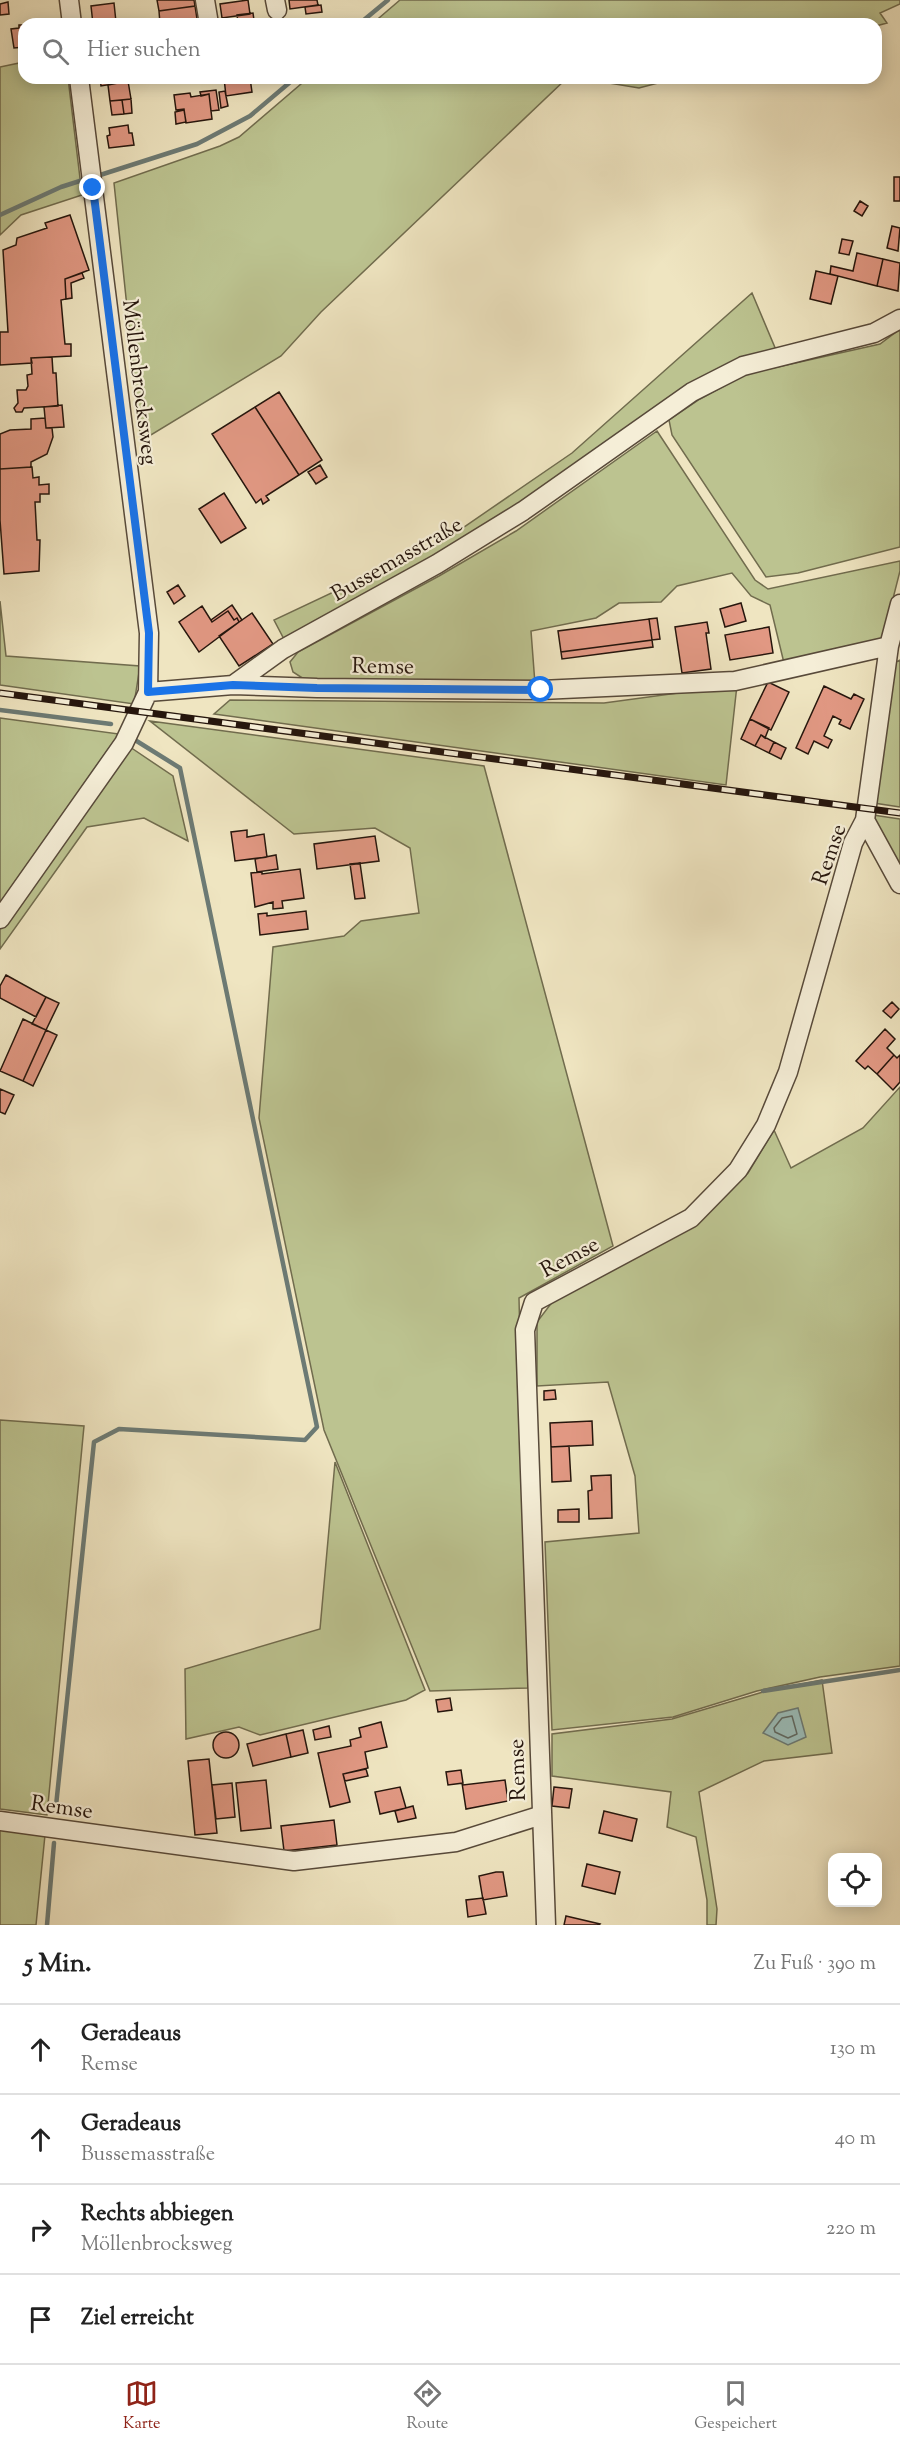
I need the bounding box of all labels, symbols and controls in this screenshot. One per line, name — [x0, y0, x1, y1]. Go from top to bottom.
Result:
search box — [18, 18, 882, 84]
icon: search — [39, 35, 72, 68]
text: Hier suchen — [87, 35, 201, 67]
route end — [79, 174, 105, 200]
street label: Möllenbrocksweg — [112, 298, 164, 467]
street label: Bussemasstraße — [326, 510, 469, 611]
street label: Remse — [351, 651, 414, 685]
route start — [527, 676, 553, 702]
street label: Remse — [806, 820, 856, 890]
street label: Remse — [535, 1230, 606, 1287]
street label: Remse — [502, 1738, 536, 1802]
street label: Remse — [28, 1789, 95, 1829]
map controls — [828, 1853, 882, 1907]
button: locate — [828, 1853, 882, 1907]
text: 5 Min. — [24, 1946, 92, 1983]
text: Zu Fuß · 390 m — [754, 1950, 876, 1979]
text: Geradeaus — [81, 2019, 181, 2051]
icon: ahead — [24, 2033, 57, 2066]
text: 130 m — [830, 2035, 876, 2064]
text: Remse — [81, 2051, 138, 2080]
text: Geradeaus — [81, 2109, 181, 2141]
icon: ahead — [24, 2123, 57, 2156]
text: 40 m — [835, 2125, 876, 2154]
text: Bussemasstraße — [81, 2141, 215, 2170]
text: Rechts abbiegen — [81, 2199, 234, 2231]
icon: right — [24, 2213, 57, 2246]
text: 220 m — [826, 2215, 876, 2244]
text: Möllenbrocksweg — [81, 2231, 232, 2260]
icon: arrive — [24, 2303, 57, 2336]
text: Ziel erreicht — [81, 2303, 194, 2335]
tab: Karte — [123, 2377, 161, 2436]
tab: Route — [406, 2377, 448, 2436]
tab: Gespeichert — [694, 2377, 777, 2436]

